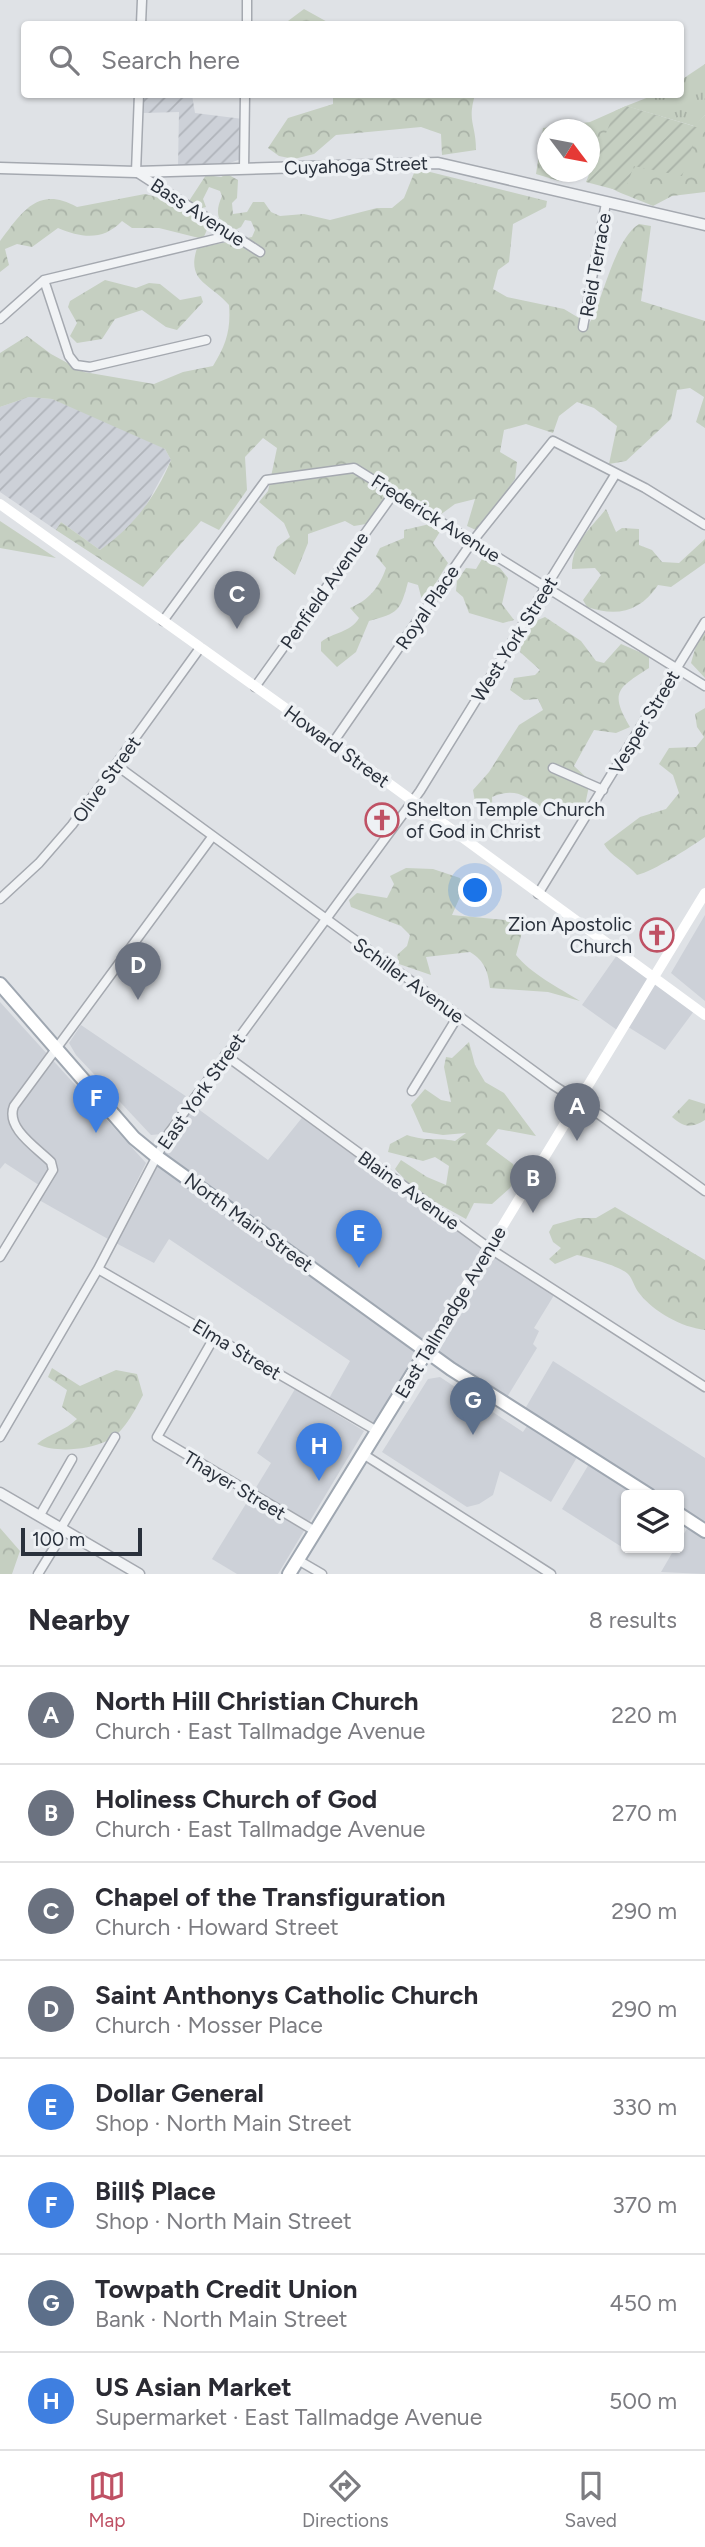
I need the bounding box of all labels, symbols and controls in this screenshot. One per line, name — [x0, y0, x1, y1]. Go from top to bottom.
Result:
search box — [21, 21, 684, 98]
icon: search — [45, 41, 83, 79]
text: Search here — [101, 44, 240, 76]
north arrow — [537, 119, 600, 182]
street label: Cuyahoga Street — [284, 151, 428, 180]
street label: Bass Avenue — [146, 173, 249, 251]
street label: Reid Terrace — [575, 211, 616, 319]
street label: Frederick Avenue — [367, 470, 504, 567]
street label: Penfield Avenue — [275, 527, 373, 653]
street label: Royal Place — [391, 561, 464, 654]
pin: C — [214, 571, 260, 629]
street label: West York Street — [467, 572, 562, 706]
street label: Vesper Street — [604, 666, 685, 779]
street label: Howard Street — [279, 700, 394, 792]
street label: Olive Street — [67, 732, 145, 827]
place label: Shelton Temple Church of God in Christ — [406, 798, 605, 843]
church icon: Shelton Temple Church of God in Christ — [363, 801, 401, 839]
your location — [458, 873, 492, 907]
place label: Zion Apostolic Church — [508, 913, 632, 958]
church icon: Zion Apostolic Church — [638, 916, 676, 954]
street label: Schiller Avenue — [349, 933, 468, 1028]
pin: D — [115, 942, 161, 1000]
street label: East York Street — [153, 1029, 250, 1154]
pin: F — [73, 1075, 119, 1133]
pin: A — [554, 1083, 600, 1141]
street label: Blaine Avenue — [353, 1146, 464, 1235]
pin: B — [510, 1155, 556, 1213]
street label: North Main Street — [180, 1168, 317, 1277]
pin: E — [336, 1210, 382, 1268]
street label: East Tallmadge Avenue — [390, 1222, 511, 1402]
street label: Elma Street — [188, 1314, 285, 1385]
pin: G — [450, 1377, 496, 1435]
pin: H — [296, 1423, 342, 1481]
street label: Thayer Street — [179, 1446, 290, 1525]
map controls — [621, 1490, 684, 1553]
button: layers — [621, 1490, 684, 1553]
scale bar — [21, 1525, 142, 1557]
text: 100 m — [32, 1528, 85, 1551]
text: Nearby — [28, 1601, 130, 1638]
text: 8 results — [589, 1606, 677, 1634]
text: North Hill Christian Church — [95, 1685, 419, 1717]
text: A — [43, 1701, 59, 1729]
text: 220 m — [611, 1701, 677, 1729]
text: Church · East Tallmadge Avenue — [95, 1717, 425, 1745]
text: Holiness Church of God — [95, 1783, 377, 1815]
text: B — [44, 1799, 58, 1827]
text: 270 m — [612, 1799, 677, 1827]
text: Church · East Tallmadge Avenue — [95, 1815, 425, 1843]
text: Chapel of the Transfiguration — [95, 1881, 446, 1913]
text: C — [43, 1897, 59, 1925]
text: 290 m — [611, 1897, 677, 1925]
text: Church · Howard Street — [95, 1913, 339, 1941]
text: Saint Anthonys Catholic Church — [95, 1979, 478, 2011]
text: D — [43, 1995, 59, 2023]
text: 290 m — [611, 1995, 677, 2023]
text: Church · Mosser Place — [95, 2011, 323, 2039]
text: Dollar General — [95, 2077, 264, 2109]
text: E — [44, 2093, 58, 2121]
text: 330 m — [612, 2093, 677, 2121]
text: Shop · North Main Street — [95, 2109, 352, 2137]
text: Bill$ Place — [95, 2175, 216, 2207]
text: F — [45, 2191, 57, 2219]
text: 370 m — [612, 2191, 677, 2219]
text: Shop · North Main Street — [95, 2207, 352, 2235]
text: Towpath Credit Union — [95, 2273, 357, 2305]
text: G — [42, 2289, 60, 2317]
text: 450 m — [609, 2289, 677, 2317]
text: Bank · North Main Street — [95, 2305, 348, 2333]
text: US Asian Market — [95, 2371, 292, 2403]
text: H — [42, 2387, 60, 2415]
text: 500 m — [609, 2387, 677, 2415]
text: Supermarket · East Tallmadge Avenue — [95, 2403, 482, 2431]
tab: Map — [88, 2467, 126, 2532]
tab: Directions — [302, 2467, 389, 2532]
tab: Saved — [565, 2467, 617, 2532]

